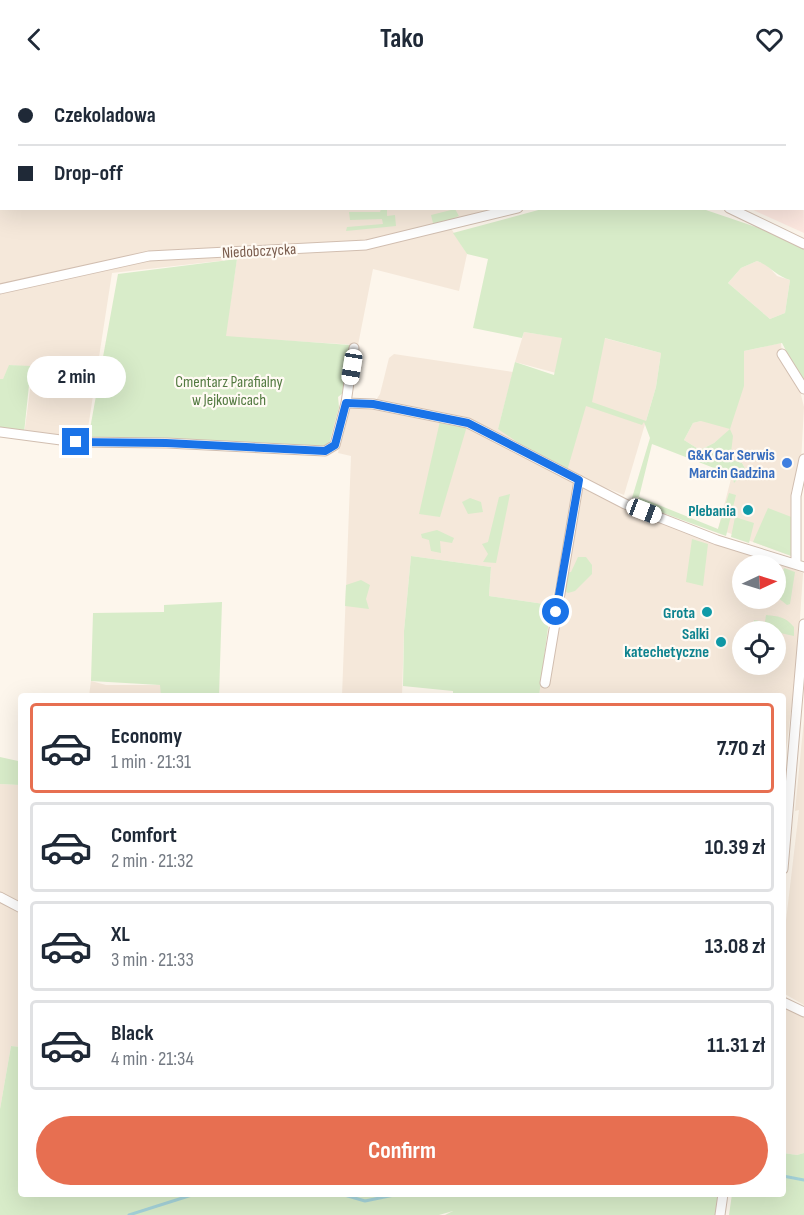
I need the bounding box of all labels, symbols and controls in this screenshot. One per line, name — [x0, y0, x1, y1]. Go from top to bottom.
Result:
icon: back — [18, 23, 51, 56]
text: Tako — [380, 23, 424, 55]
icon: heart — [753, 23, 786, 56]
text: Czekoladowa — [54, 102, 156, 129]
text: Drop-off — [54, 160, 123, 187]
street label: Niedobczycka — [221, 240, 297, 263]
car — [340, 348, 364, 386]
callout: 2 min — [26, 355, 125, 397]
text: 2 min — [57, 365, 96, 389]
park label: Cmentarz Parafialny w Jejkowicach — [175, 373, 283, 410]
route end — [62, 428, 89, 455]
place label: G&K Car Serwis Marcin Gadzina — [687, 446, 775, 483]
marker: G&K Car Serwis Marcin Gadzina — [780, 456, 794, 470]
car — [624, 496, 664, 526]
place label: Plebania — [688, 502, 736, 521]
marker: Plebania — [741, 503, 755, 517]
north arrow — [732, 555, 786, 609]
map controls — [732, 555, 786, 675]
route start — [542, 598, 569, 625]
place label: Grota — [663, 604, 695, 623]
marker: Grota — [700, 605, 714, 619]
button: locate — [732, 621, 786, 675]
place label: Salki katechetyczne — [624, 625, 709, 662]
marker: Salki katechetyczne — [714, 635, 728, 649]
icon: car — [39, 721, 93, 775]
text: Economy — [111, 723, 182, 750]
text: 7.70 zł — [717, 735, 765, 762]
text: 1 min · 21:31 — [111, 750, 191, 774]
icon: car — [39, 820, 93, 874]
text: Comfort — [111, 822, 177, 849]
text: 10.39 zł — [705, 834, 765, 861]
text: 2 min · 21:32 — [111, 849, 194, 873]
icon: car — [39, 919, 93, 973]
text: XL — [111, 921, 130, 948]
text: 13.08 zł — [705, 933, 765, 960]
text: 3 min · 21:33 — [111, 948, 194, 972]
icon: car — [39, 1018, 93, 1072]
text: Black — [111, 1020, 153, 1047]
text: 11.31 zł — [707, 1032, 765, 1059]
text: 4 min · 21:34 — [111, 1047, 194, 1071]
button: Confirm — [36, 1116, 768, 1185]

